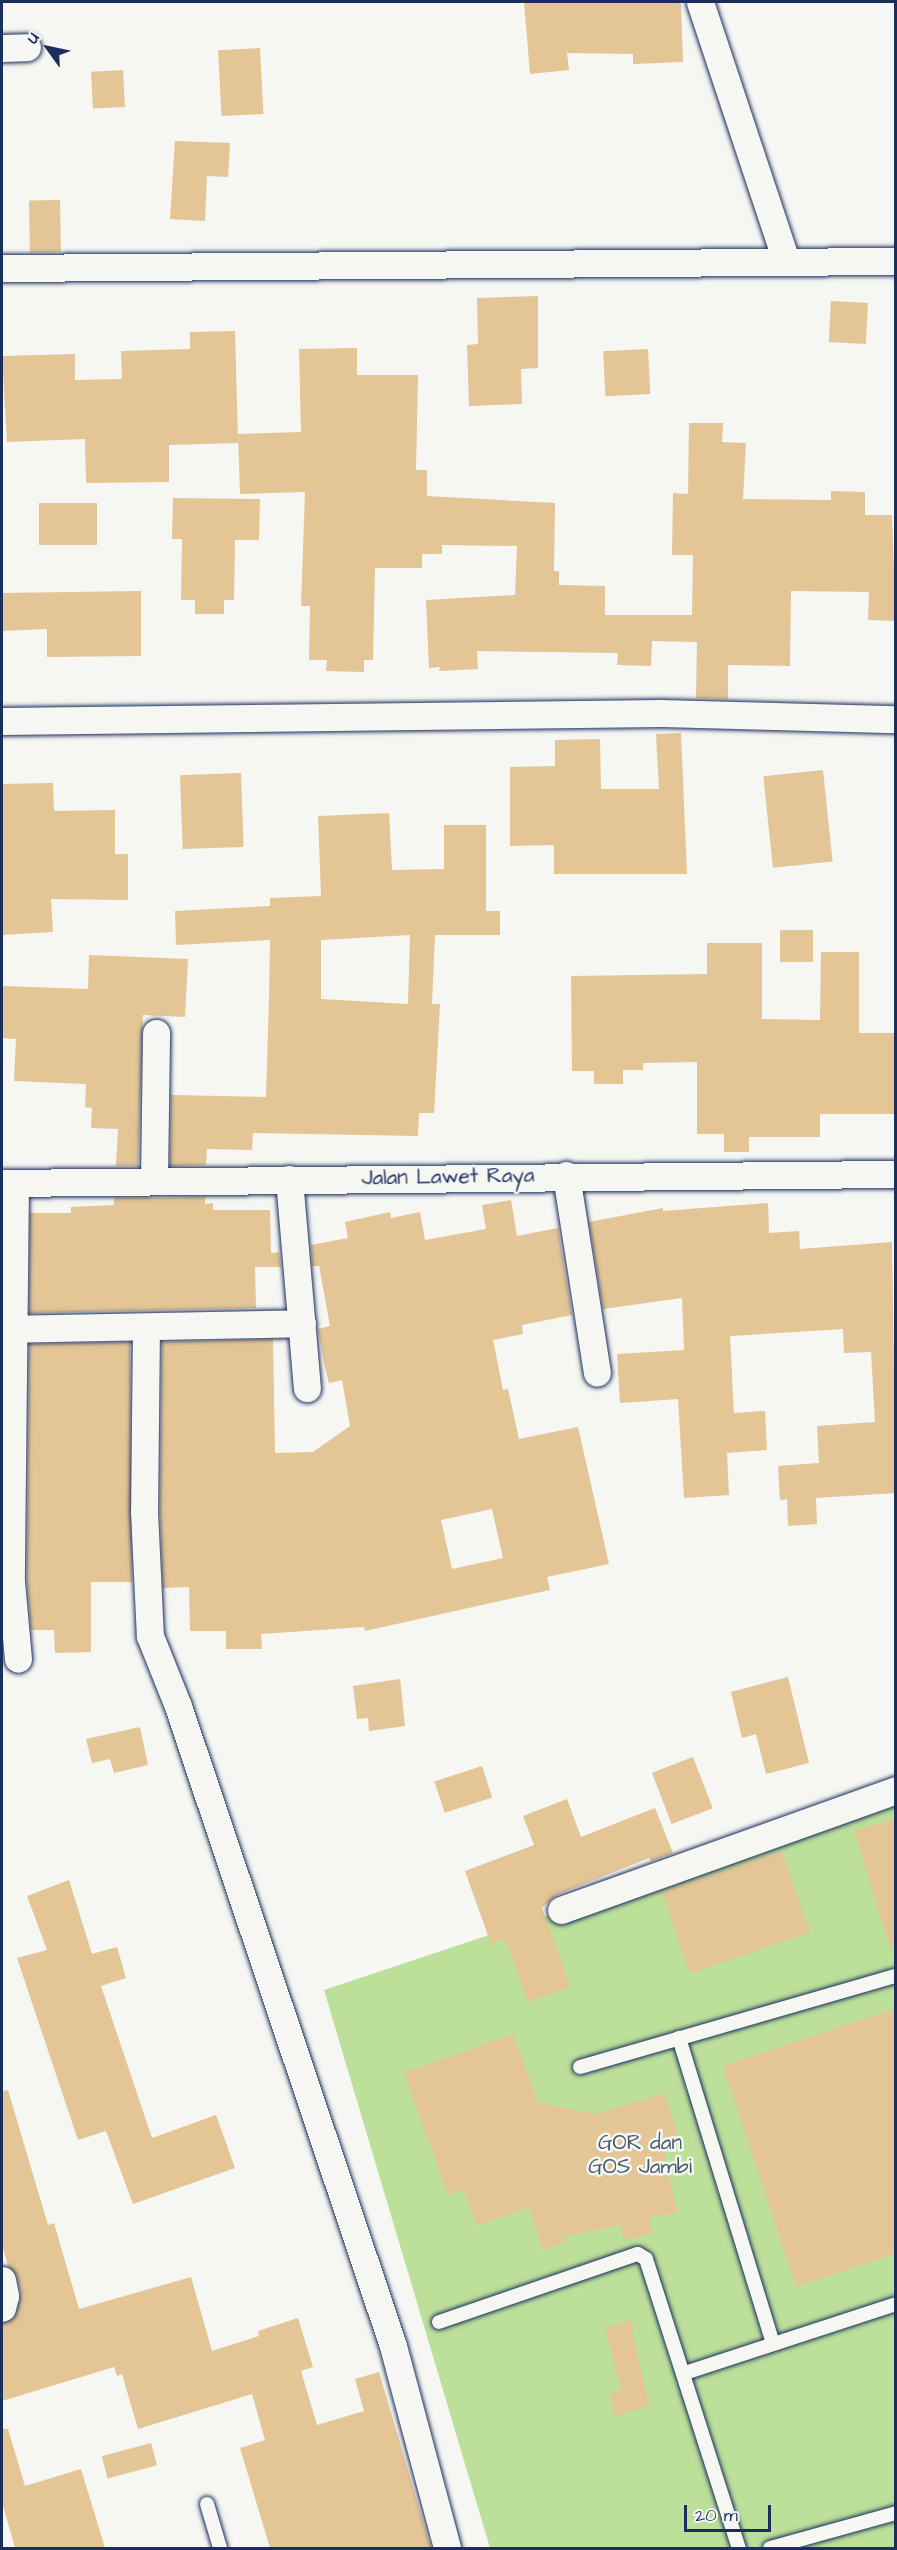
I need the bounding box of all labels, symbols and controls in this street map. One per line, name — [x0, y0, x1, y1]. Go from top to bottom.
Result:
north arrow — [18, 18, 78, 78]
text: U — [21, 28, 45, 48]
street label: Jalan Lawet Raya — [361, 1163, 535, 1191]
park label: GOR dan GOS Jambi — [588, 2130, 692, 2180]
scale bar — [687, 2493, 774, 2531]
text: 20 m — [695, 2503, 738, 2528]

